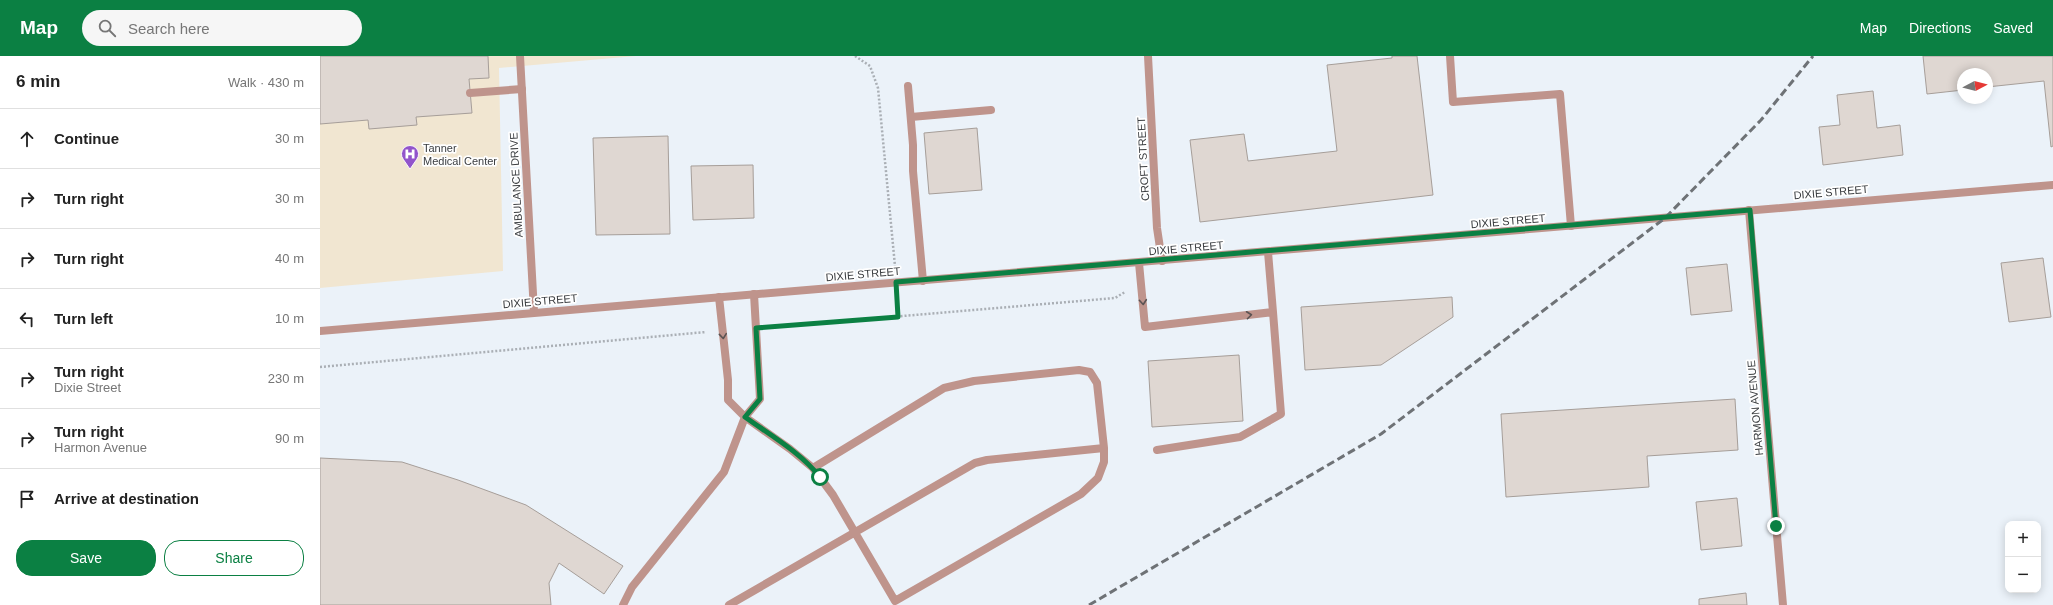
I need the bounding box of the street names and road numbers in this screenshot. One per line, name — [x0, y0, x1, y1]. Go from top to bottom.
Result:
street label: CROFT STREET — [1135, 116, 1151, 201]
street label: AMBULANCE DRIVE — [507, 132, 525, 238]
street label: DIXIE STREET — [1793, 183, 1869, 201]
street label: DIXIE STREET — [1470, 212, 1546, 230]
street label: DIXIE STREET — [1148, 239, 1224, 257]
street label: DIXIE STREET — [825, 265, 901, 283]
street label: DIXIE STREET — [502, 292, 578, 310]
street label: HARMON AVENUE — [1745, 360, 1765, 456]

